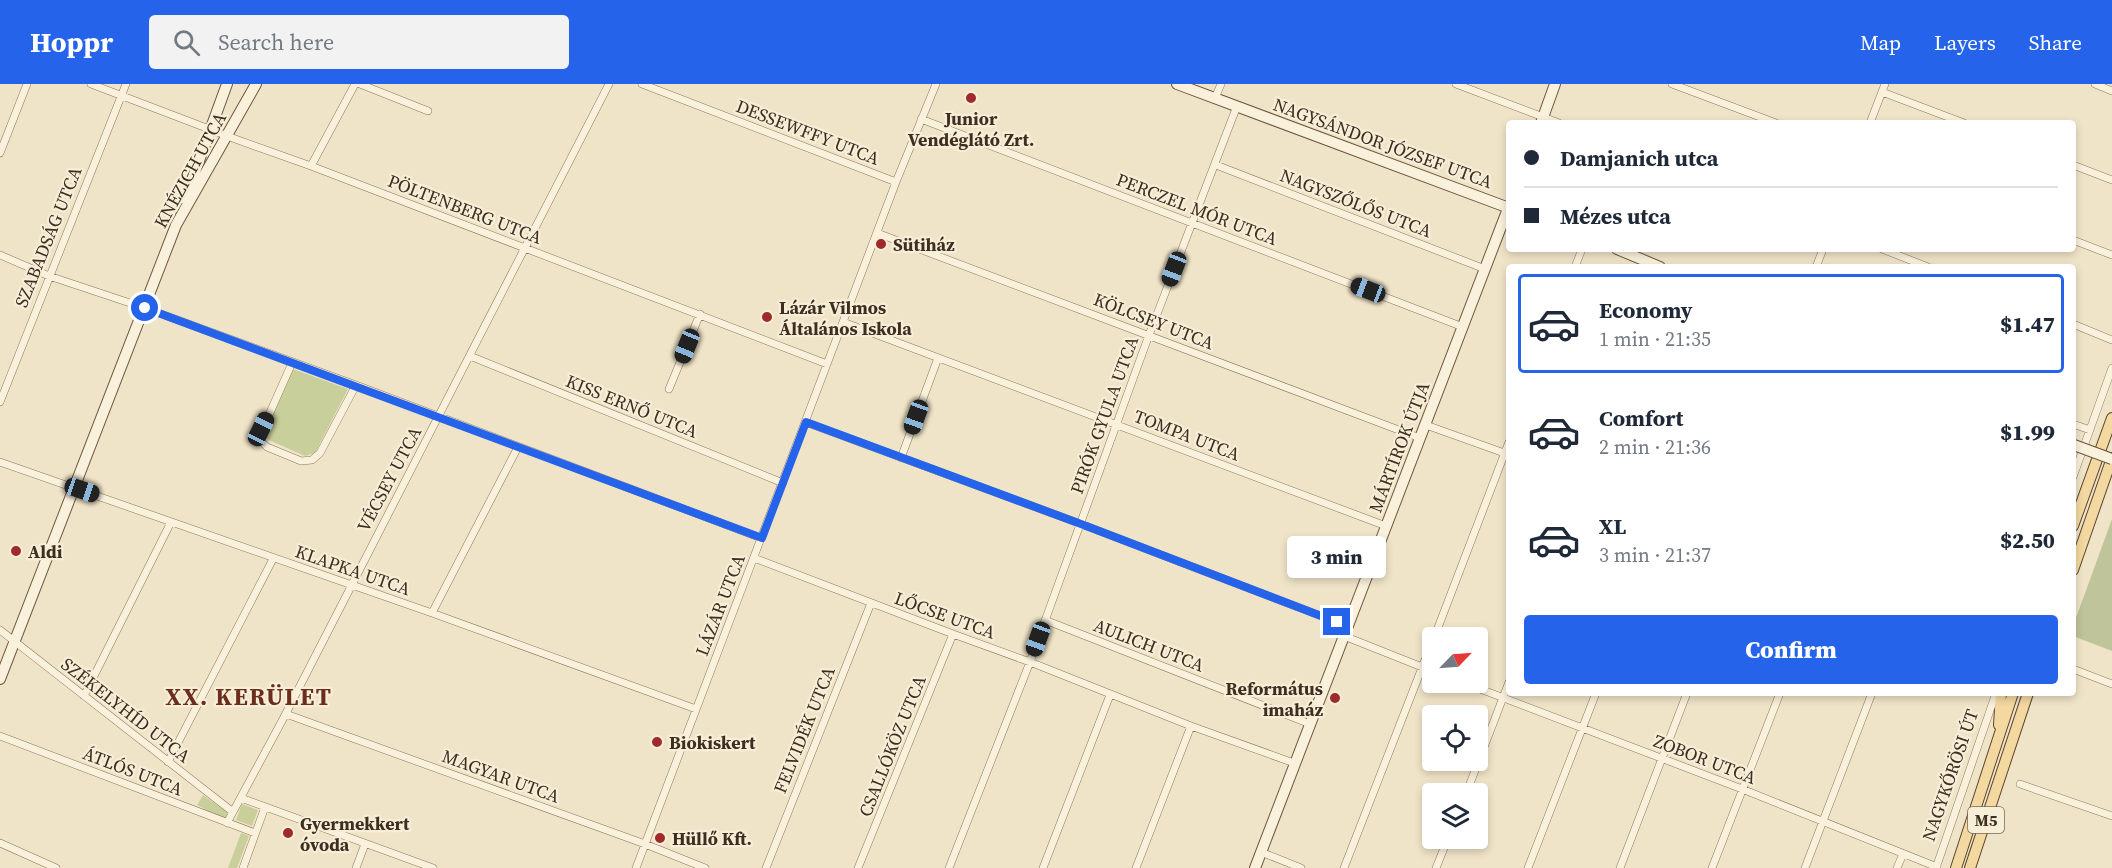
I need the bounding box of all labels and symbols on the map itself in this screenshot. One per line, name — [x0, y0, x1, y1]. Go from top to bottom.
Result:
marker: Junior Vendéglátó Zrt. — [964, 91, 978, 105]
street label: NAGYSÁNDOR JÓZSEF UTCA — [1270, 92, 1496, 194]
street label: DESSEWFFY UTCA — [733, 93, 883, 171]
place label: Junior Vendéglátó Zrt. — [908, 106, 1034, 152]
street label: KNÉZICH UTCA — [148, 108, 232, 232]
street label: SZABADSÁG UTCA — [8, 163, 88, 311]
street label: NAGYSZŐLŐS UTCA — [1277, 163, 1435, 243]
street label: PERCZEL MÓR UTCA — [1113, 167, 1281, 251]
street label: PÖLTENBERG UTCA — [384, 168, 546, 250]
place label: Sütiház — [893, 232, 955, 257]
marker: Sütiház — [874, 237, 888, 251]
car — [1159, 249, 1189, 289]
car — [1348, 275, 1388, 305]
street label: KÖLCSEY UTCA — [1090, 287, 1218, 355]
route start — [131, 294, 158, 321]
place label: Lázár Vilmos Általános Iskola — [779, 295, 912, 341]
marker: Lázár Vilmos Általános Iskola — [760, 310, 774, 324]
car — [672, 326, 702, 366]
street label: PIRÓK GYULA UTCA — [1064, 333, 1144, 497]
street label: KISS ERNŐ UTCA — [562, 368, 702, 444]
street label: MÁRTÍROK ÚTJA — [1363, 378, 1435, 516]
car — [901, 397, 931, 437]
street label: TOMPA UTCA — [1130, 403, 1244, 467]
car — [245, 409, 277, 449]
street label: VÉCSEY UTCA — [351, 422, 427, 536]
car — [62, 476, 102, 504]
callout: 3 min — [1288, 535, 1386, 577]
place label: Aldi — [28, 539, 63, 564]
street label: KLAPKA UTCA — [292, 539, 414, 601]
marker: Aldi — [9, 544, 23, 558]
street label: LÁZÁR UTCA — [689, 550, 751, 660]
street label: LŐCSE UTCA — [891, 585, 999, 645]
route end — [1323, 608, 1350, 635]
street label: AULICH UTCA — [1090, 612, 1208, 678]
car — [1023, 619, 1053, 659]
north arrow — [1422, 627, 1488, 693]
street label: SZÉKELYHÍD UTCA — [56, 652, 196, 768]
street label: FELVIDÉK UTCA — [767, 663, 841, 797]
street label: CSALLÓKÖZ UTCA — [852, 672, 932, 820]
place label: Református imaház — [1226, 676, 1324, 722]
district label: XX. KERÜLET — [166, 680, 332, 713]
marker: Református imaház — [1328, 691, 1342, 705]
street label: NAGYKŐRÖSI ÚT — [1916, 706, 1984, 844]
street label: ZOBOR UTCA — [1650, 728, 1760, 790]
place label: Biokiskert — [669, 730, 756, 755]
marker: Biokiskert — [650, 735, 664, 749]
street label: ÁTLÓS UTCA — [79, 740, 187, 802]
street label: MAGYAR UTCA — [439, 743, 563, 809]
road number: M5 — [1968, 807, 2004, 833]
place label: Gyermekkert óvoda — [300, 811, 410, 857]
marker: Gyermekkert óvoda — [281, 826, 295, 840]
place label: Hüllő Kft. — [672, 826, 752, 851]
marker: Hüllő Kft. — [653, 831, 667, 845]

